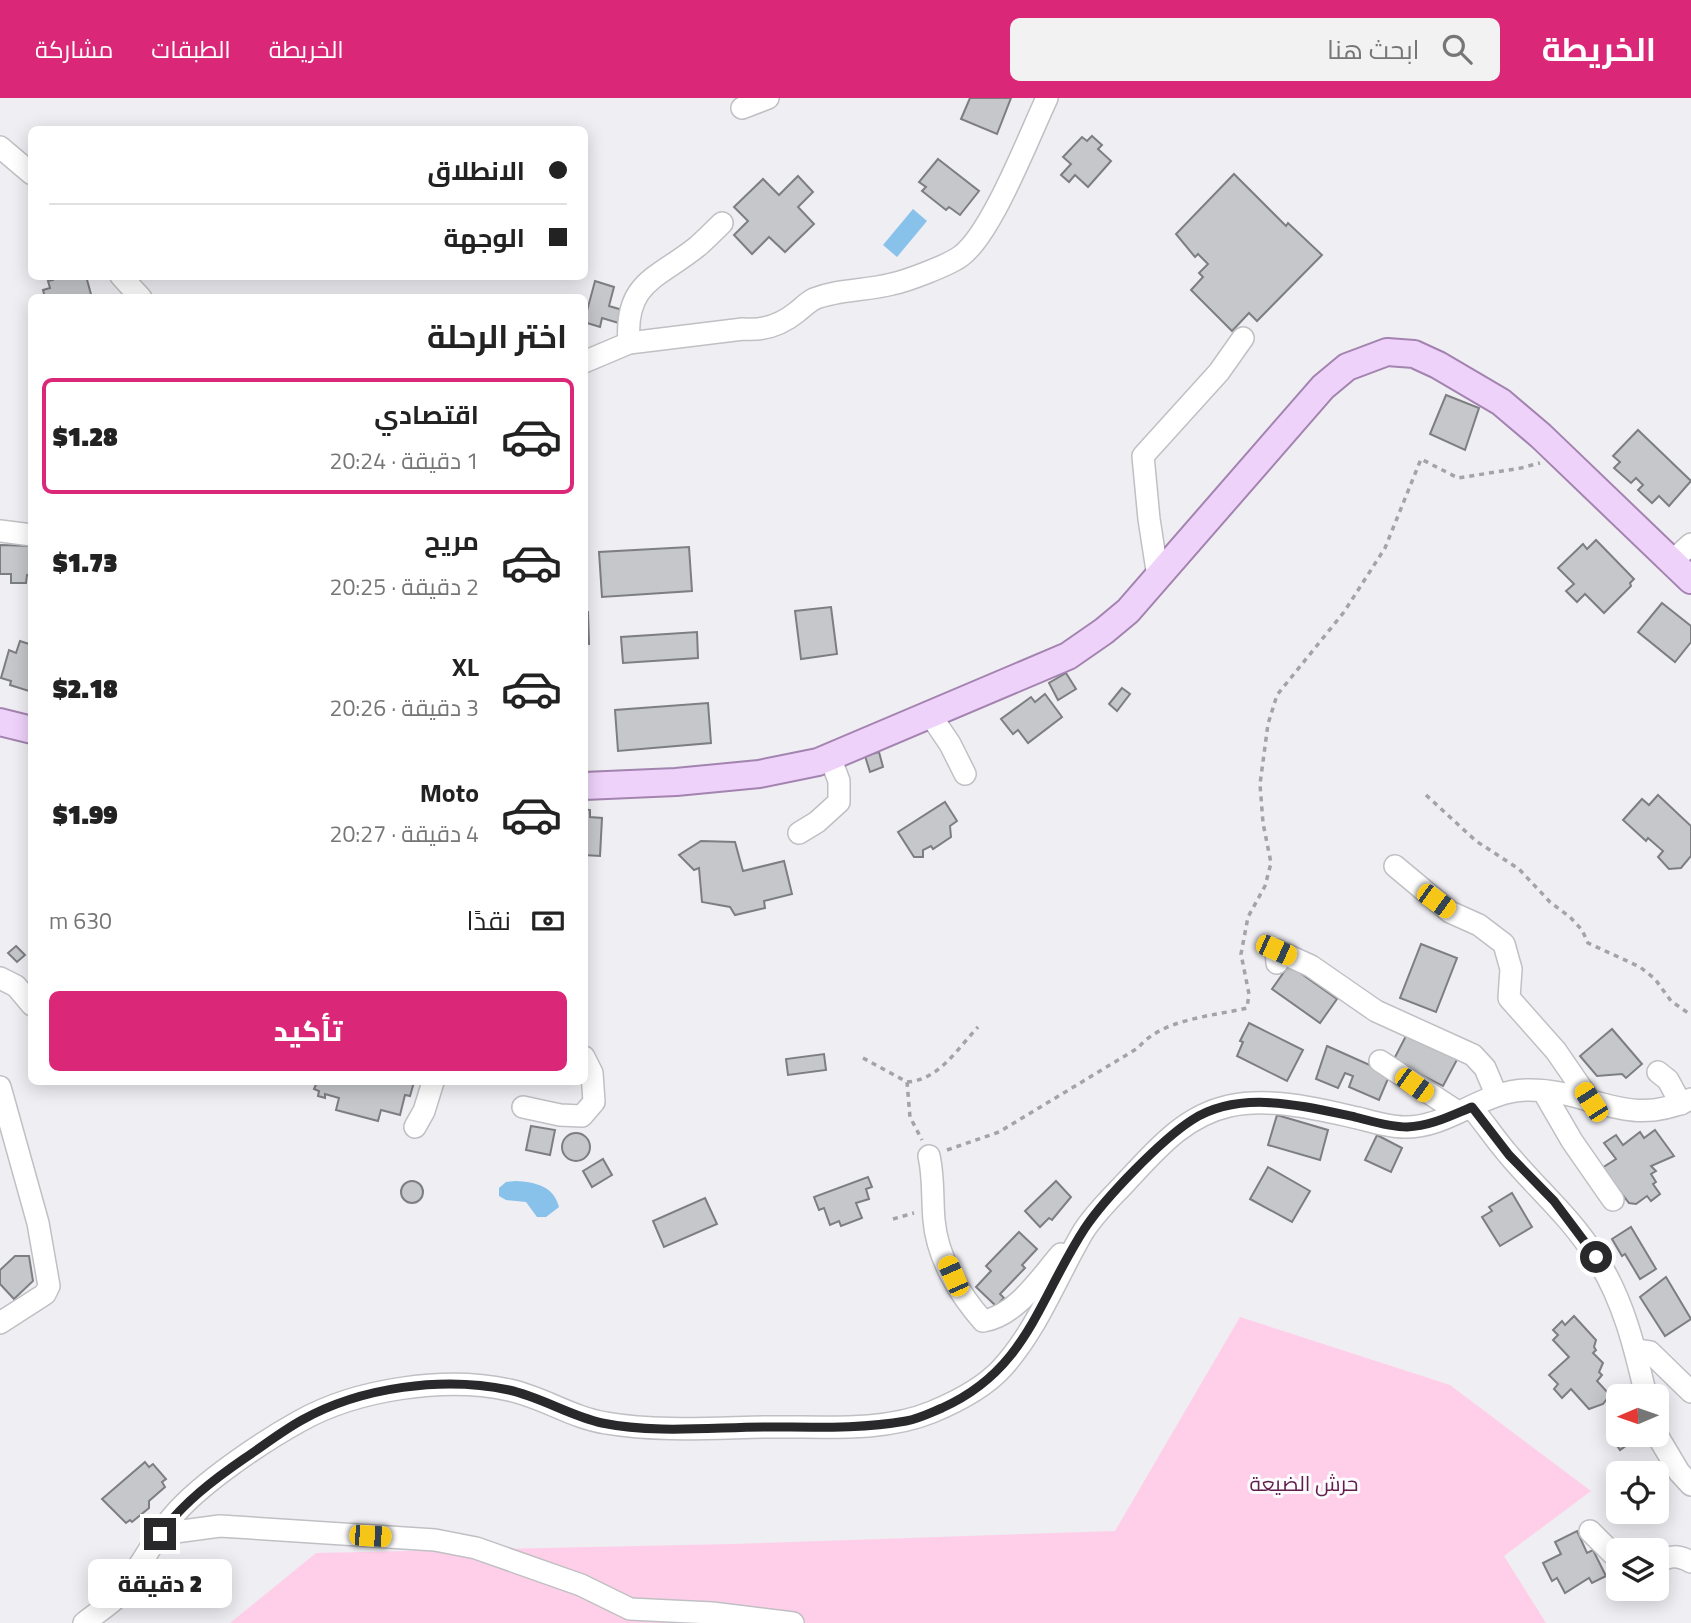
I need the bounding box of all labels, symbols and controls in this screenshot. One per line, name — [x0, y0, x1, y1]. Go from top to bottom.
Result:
search box — [1010, 18, 1500, 81]
text: الخريطة — [1542, 24, 1656, 74]
text: ابحث هنا — [1327, 30, 1420, 69]
icon: search — [1438, 30, 1476, 68]
text: مشاركة — [35, 31, 113, 67]
text: الطبقات — [151, 31, 231, 67]
text: الخريطة — [269, 31, 344, 67]
text: الانطلاق — [427, 151, 525, 190]
text: الوجهة — [444, 218, 525, 257]
text: اختر الرحلة — [427, 312, 567, 360]
text: اقتصادي — [374, 395, 479, 434]
icon: car — [500, 405, 563, 468]
text: $1.28 — [53, 417, 118, 456]
text: 1 دقيقة · 20:24 — [330, 443, 479, 478]
text: مريح — [424, 521, 479, 560]
icon: car — [500, 531, 563, 594]
text: $1.73 — [53, 543, 118, 582]
text: 2 دقيقة · 20:25 — [330, 569, 479, 604]
text: XL — [452, 647, 479, 686]
icon: car — [500, 657, 563, 720]
text: $2.18 — [53, 669, 118, 708]
text: 3 دقيقة · 20:26 — [330, 690, 479, 725]
text: Moto — [420, 773, 479, 812]
icon: car — [500, 783, 563, 846]
text: $1.99 — [53, 795, 118, 834]
text: 4 دقيقة · 20:27 — [330, 816, 479, 851]
car — [1413, 880, 1460, 922]
text: نقدًا — [467, 901, 511, 940]
icon: cash — [529, 902, 567, 940]
text: 630 m — [49, 903, 112, 938]
car — [1253, 932, 1300, 968]
button: تأكيد — [49, 991, 567, 1071]
car — [1391, 1064, 1438, 1106]
car — [1571, 1079, 1612, 1125]
route start — [1580, 1241, 1612, 1273]
car — [935, 1253, 972, 1299]
north arrow — [1606, 1384, 1670, 1447]
map controls — [1606, 1384, 1669, 1601]
button: locate — [1606, 1461, 1669, 1524]
park label: حرش الضيعة — [1249, 1467, 1359, 1499]
route end — [144, 1518, 176, 1550]
car — [349, 1524, 392, 1548]
button: layers — [1606, 1538, 1669, 1601]
callout: 2 دقيقة — [88, 1558, 232, 1608]
text: 2 دقيقة — [118, 1566, 202, 1601]

